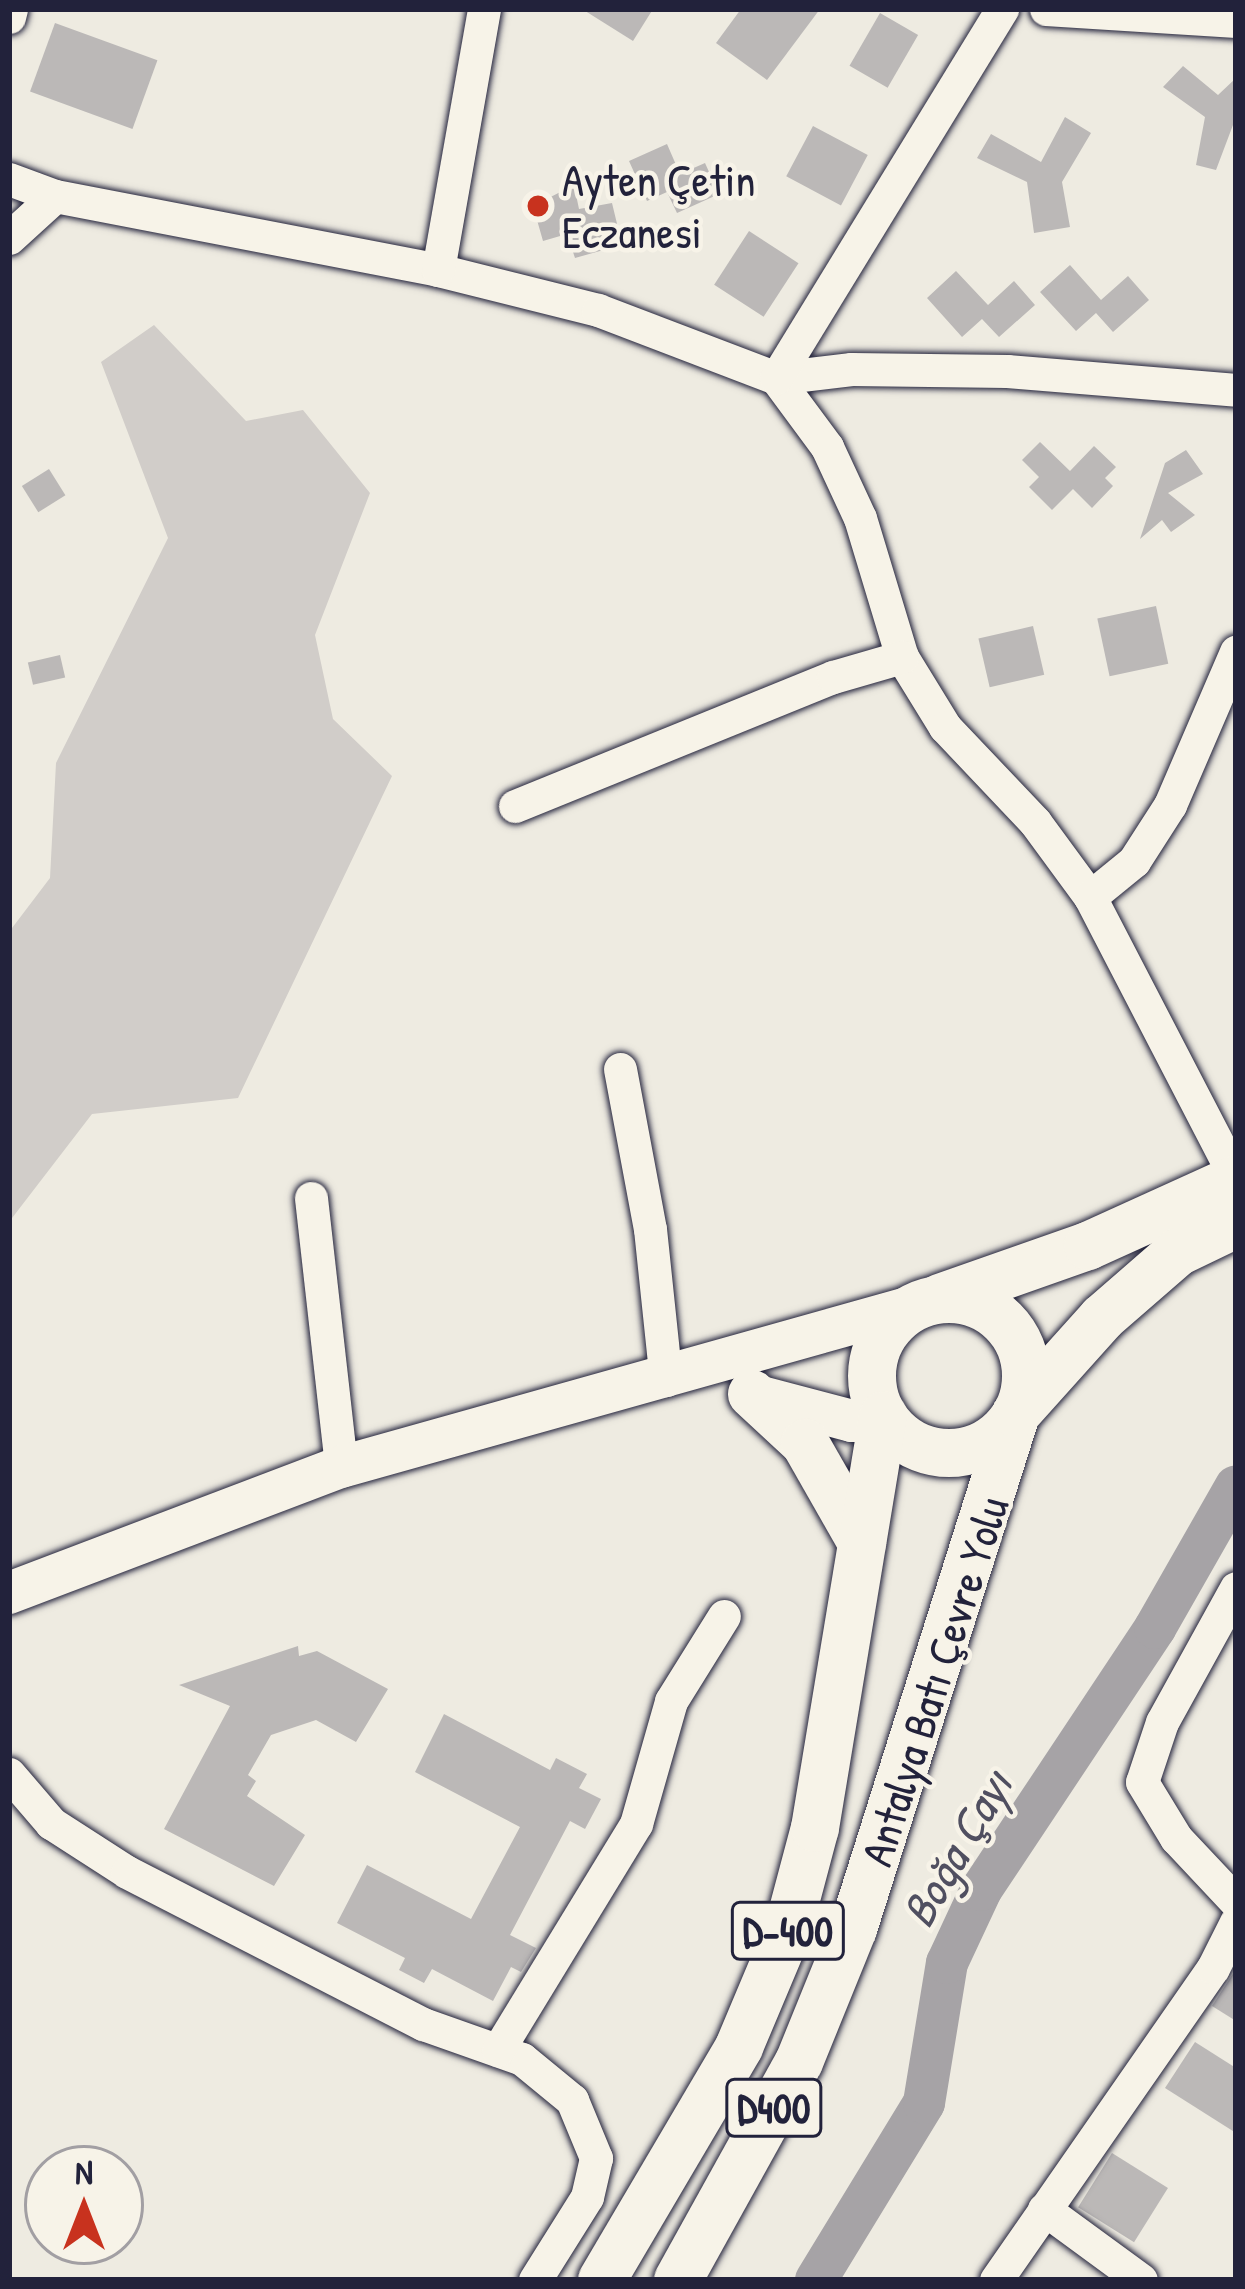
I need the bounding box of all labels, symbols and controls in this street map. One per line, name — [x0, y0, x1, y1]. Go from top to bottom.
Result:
place label: Ayten Çetin Eczanesi — [562, 153, 756, 259]
marker: Ayten Çetin Eczanesi — [525, 193, 551, 219]
street label: Antalya Batı Çevre Yolu — [849, 1490, 1019, 1872]
water label: Boğa Çayı — [888, 1760, 1024, 1936]
road number: D-400 — [728, 1895, 848, 1967]
road number: D400 — [723, 2072, 825, 2144]
north arrow — [24, 2145, 144, 2265]
text: N — [75, 2150, 93, 2194]

